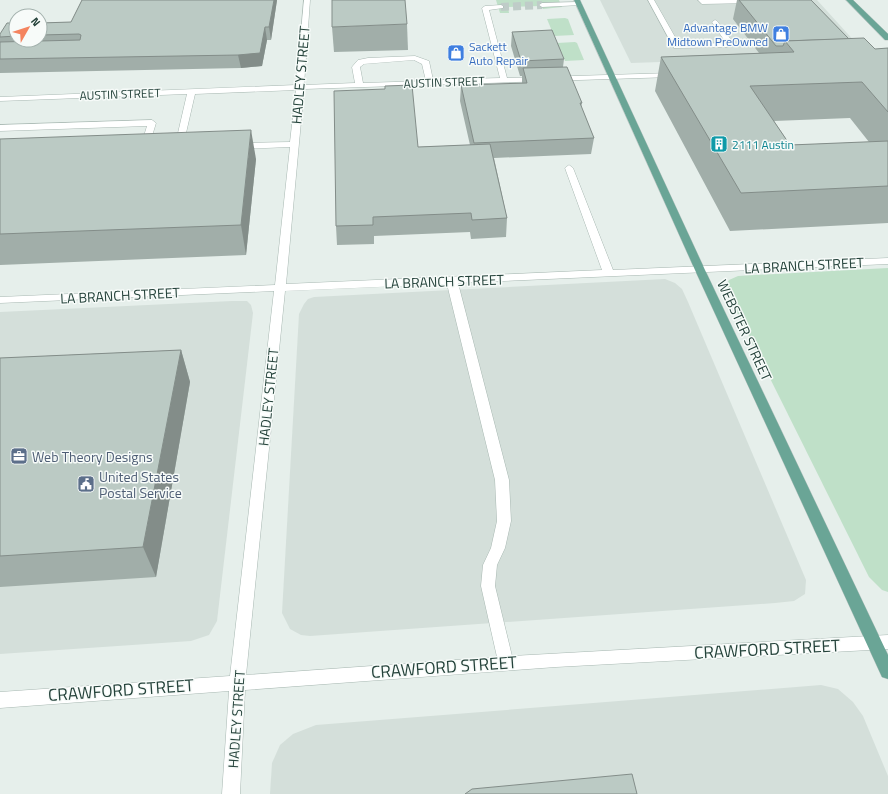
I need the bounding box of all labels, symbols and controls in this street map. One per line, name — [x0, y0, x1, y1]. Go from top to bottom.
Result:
north arrow — [8, 8, 48, 48]
text: N — [27, 14, 44, 30]
place label: Advantage BMW Midtown PreOwned — [667, 18, 768, 51]
street label: HADLEY STREET — [285, 24, 315, 125]
shop icon: Advantage BMW Midtown PreOwned — [771, 24, 791, 44]
place label: Sackett Auto Repair — [469, 37, 528, 70]
shop icon: Sackett Auto Repair — [446, 43, 466, 63]
street label: AUSTIN STREET — [403, 71, 486, 93]
street label: AUSTIN STREET — [79, 83, 162, 105]
building icon: 2111 Austin — [709, 134, 729, 154]
place label: 2111 Austin — [732, 135, 794, 154]
street label: LA BRANCH STREET — [744, 251, 865, 279]
street label: LA BRANCH STREET — [384, 268, 505, 294]
street label: WEBSTER STREET — [712, 276, 778, 385]
street label: LA BRANCH STREET — [60, 281, 181, 309]
street label: HADLEY STREET — [252, 346, 284, 447]
office icon: Web Theory Designs — [9, 446, 29, 466]
place label: Web Theory Designs — [32, 446, 153, 467]
place label: United States Postal Service — [99, 466, 182, 503]
public building icon: United States Postal Service — [76, 474, 96, 494]
street label: CRAWFORD STREET — [693, 632, 841, 666]
street label: CRAWFORD STREET — [370, 649, 518, 685]
street label: HADLEY STREET — [222, 669, 250, 769]
street label: CRAWFORD STREET — [47, 672, 195, 708]

